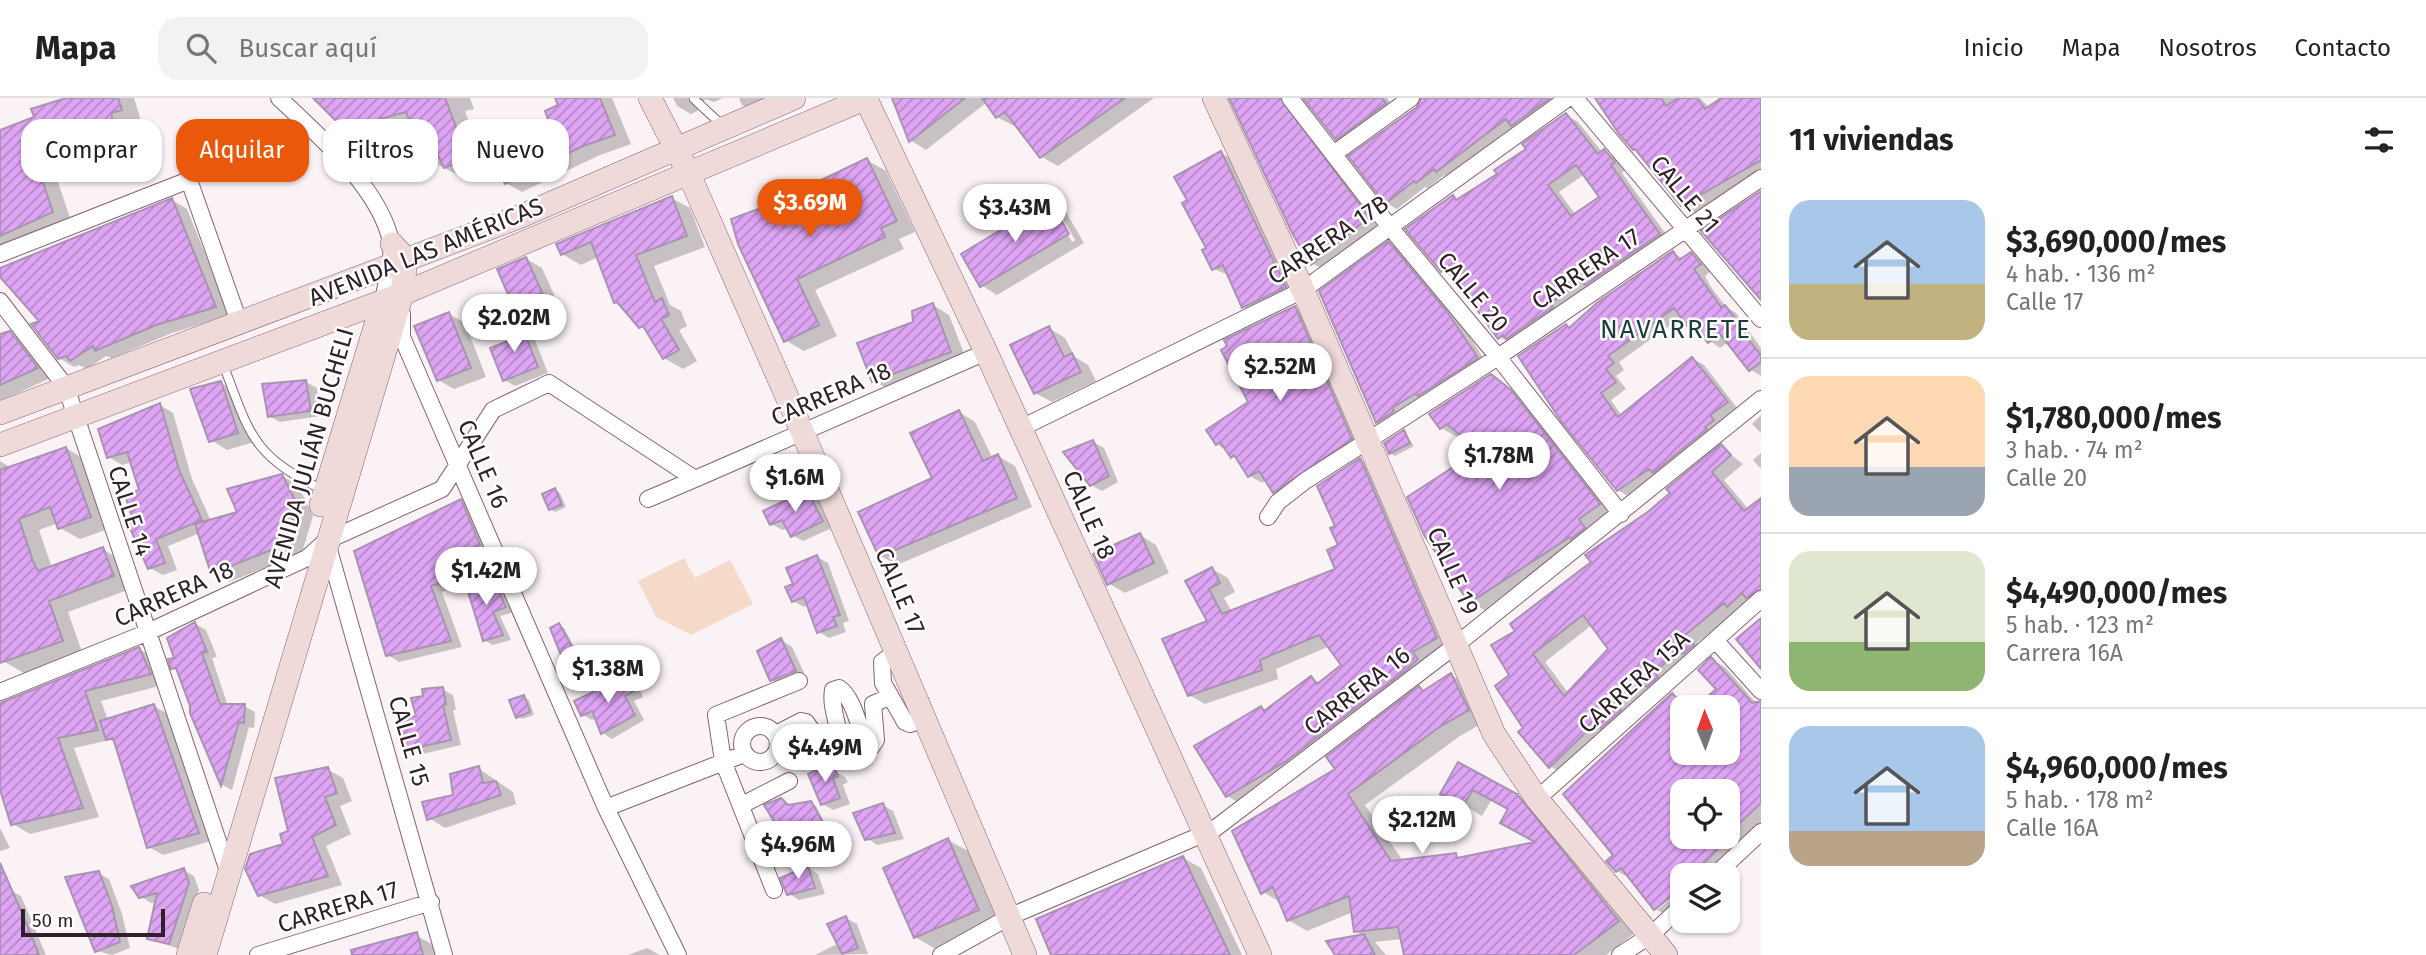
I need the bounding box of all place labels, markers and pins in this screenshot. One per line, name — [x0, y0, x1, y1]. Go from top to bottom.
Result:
pin: $3.69M — [753, 180, 867, 239]
pin: $3.43M — [958, 184, 1072, 244]
pin: $2.02M — [457, 294, 571, 354]
pin: $2.52M — [1223, 344, 1337, 403]
pin: $1.78M — [1442, 432, 1556, 492]
pin: $1.6M — [746, 454, 844, 514]
pin: $1.42M — [429, 547, 543, 607]
pin: $1.38M — [551, 646, 665, 705]
pin: $4.49M — [768, 724, 882, 784]
pin: $2.12M — [1365, 796, 1479, 856]
pin: $4.96M — [741, 822, 855, 881]

